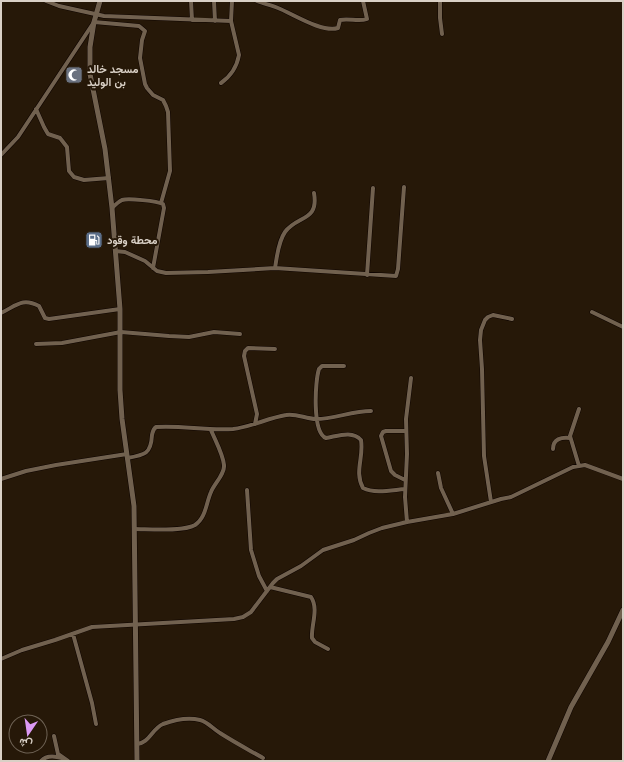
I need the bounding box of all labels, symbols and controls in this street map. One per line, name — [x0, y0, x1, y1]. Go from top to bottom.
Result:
place label: مسجد خالد بن الوليد — [87, 62, 139, 89]
mosque icon: مسجد خالد بن الوليد — [64, 65, 84, 85]
fuel station icon: محطة وقود — [84, 230, 104, 250]
place label: محطة وقود — [107, 233, 157, 247]
north arrow — [8, 714, 48, 754]
text: ش — [18, 735, 34, 752]

